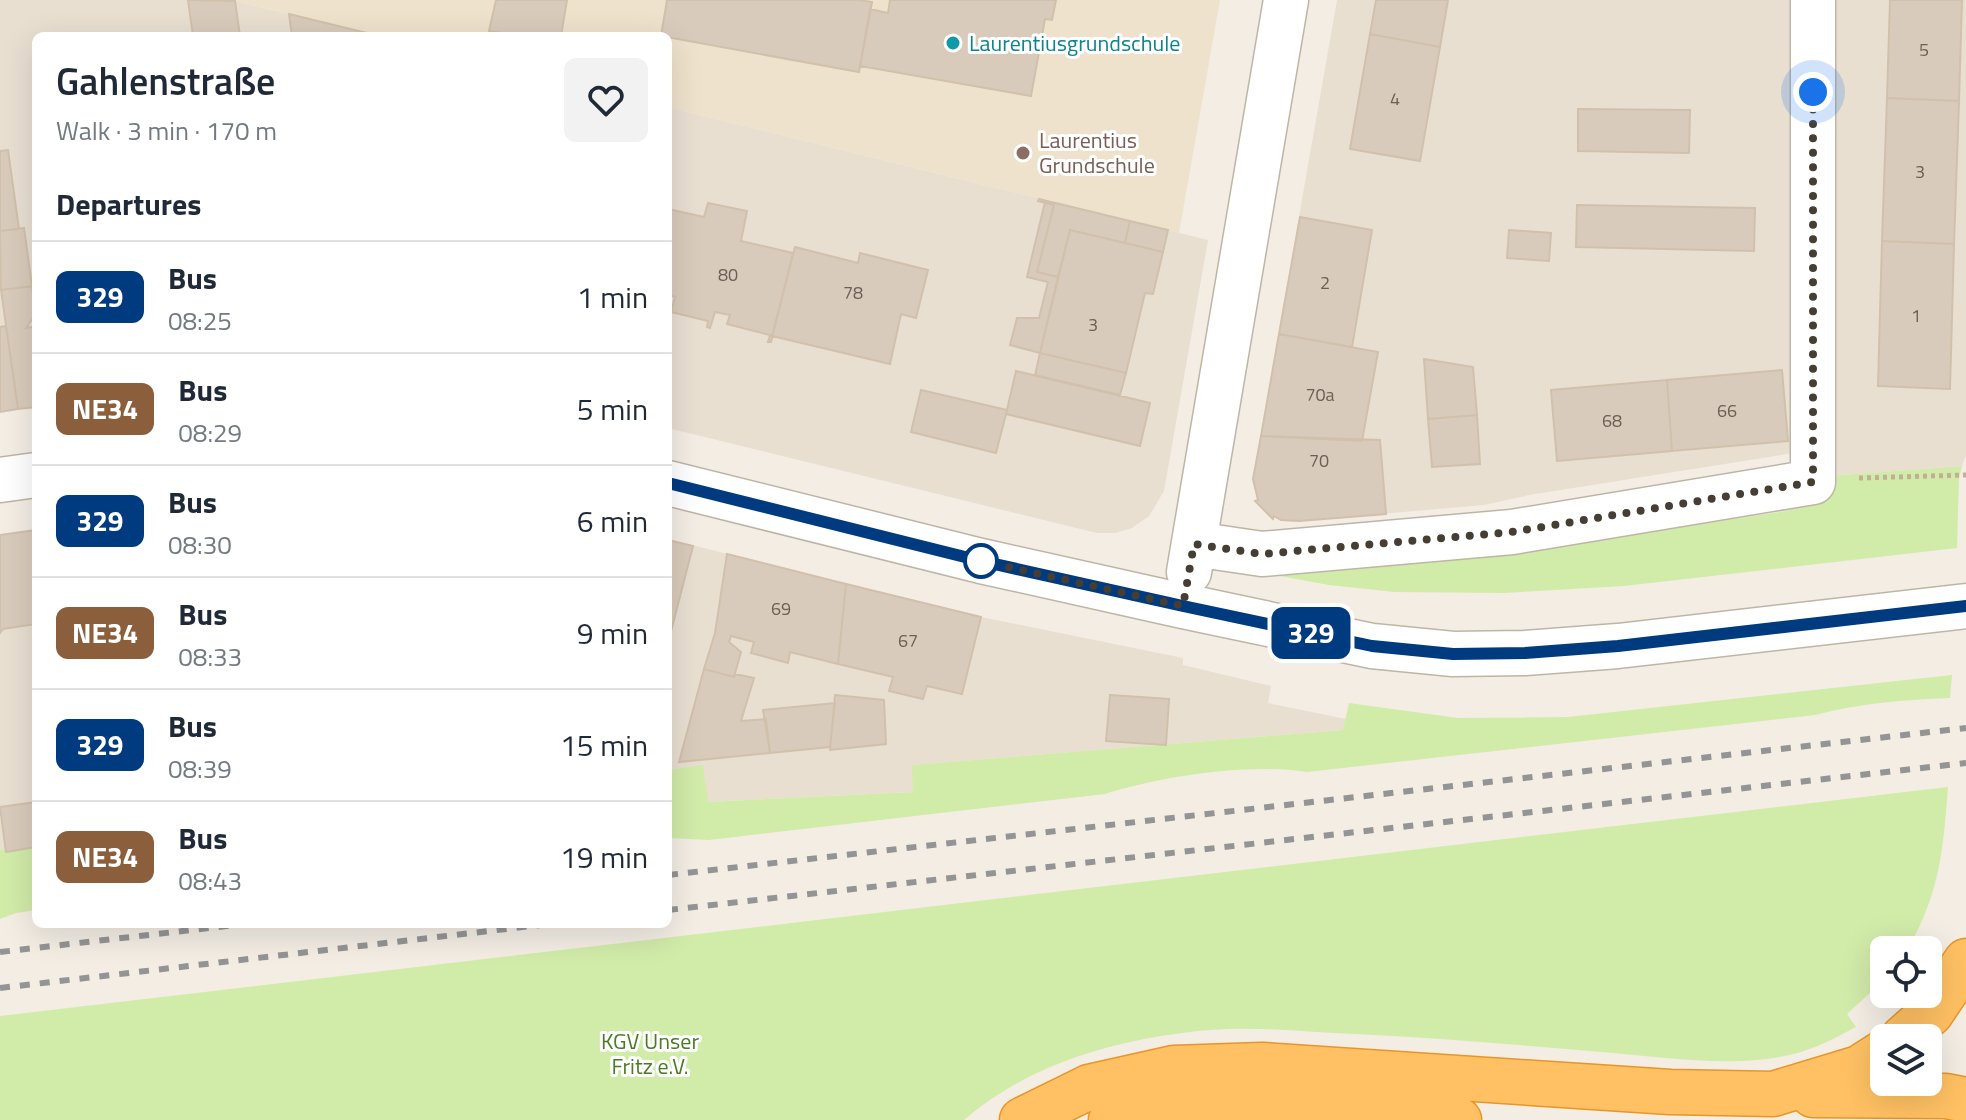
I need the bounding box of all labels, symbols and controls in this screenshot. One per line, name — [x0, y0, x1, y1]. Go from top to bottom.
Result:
place label: Laurentiusgrundschule — [969, 26, 1180, 60]
marker: Laurentiusgrundschule — [944, 34, 962, 52]
house number: 5 — [1919, 36, 1929, 63]
text: Gahlenstraße — [56, 52, 275, 110]
button: heart — [564, 58, 648, 142]
your location — [1793, 72, 1833, 112]
house number: 4 — [1390, 85, 1400, 112]
text: Walk · 3 min · 170 m — [56, 111, 277, 150]
place label: Laurentius Grundschule — [1039, 123, 1155, 182]
marker: Laurentius Grundschule — [1014, 144, 1032, 162]
house number: 3 — [1915, 158, 1925, 185]
text: Departures — [56, 181, 201, 227]
text: Bus — [168, 255, 217, 301]
house number: 80 — [718, 261, 738, 288]
house number: 2 — [1320, 269, 1330, 296]
text: 1 min — [577, 274, 648, 320]
text: 329 — [76, 275, 124, 318]
house number: 78 — [843, 279, 863, 306]
text: 08:25 — [168, 301, 232, 340]
house number: 1 — [1911, 302, 1921, 329]
house number: 3 — [1088, 311, 1098, 338]
text: Bus — [178, 367, 227, 413]
house number: 70a — [1305, 381, 1335, 408]
text: 5 min — [577, 386, 648, 432]
text: NE34 — [72, 387, 138, 430]
house number: 66 — [1717, 397, 1737, 424]
house number: 68 — [1602, 407, 1622, 434]
text: 08:29 — [178, 413, 242, 452]
house number: 70 — [1309, 447, 1329, 474]
text: Bus — [168, 479, 217, 525]
text: 6 min — [577, 498, 648, 544]
text: 329 — [76, 499, 124, 542]
text: 08:30 — [168, 525, 232, 564]
unlabelled marker — [964, 544, 998, 578]
text: Bus — [178, 591, 227, 637]
house number: 69 — [771, 595, 791, 622]
line badge: 329 — [1265, 607, 1357, 659]
text: 9 min — [577, 610, 648, 656]
text: NE34 — [72, 611, 138, 654]
text: 329 — [1287, 611, 1335, 654]
house number: 67 — [898, 627, 918, 654]
text: 08:33 — [178, 637, 242, 676]
text: Bus — [168, 703, 217, 749]
text: 15 min — [560, 722, 648, 768]
text: 329 — [76, 723, 124, 766]
text: 08:39 — [168, 749, 232, 788]
text: Bus — [178, 815, 227, 861]
text: 19 min — [560, 834, 648, 880]
text: NE34 — [72, 835, 138, 878]
text: 08:43 — [178, 861, 242, 900]
map controls — [1870, 936, 1942, 1096]
button: locate — [1870, 936, 1942, 1008]
park label: KGV Unser Fritz e.V. — [601, 1024, 699, 1083]
button: layers — [1870, 1024, 1942, 1096]

